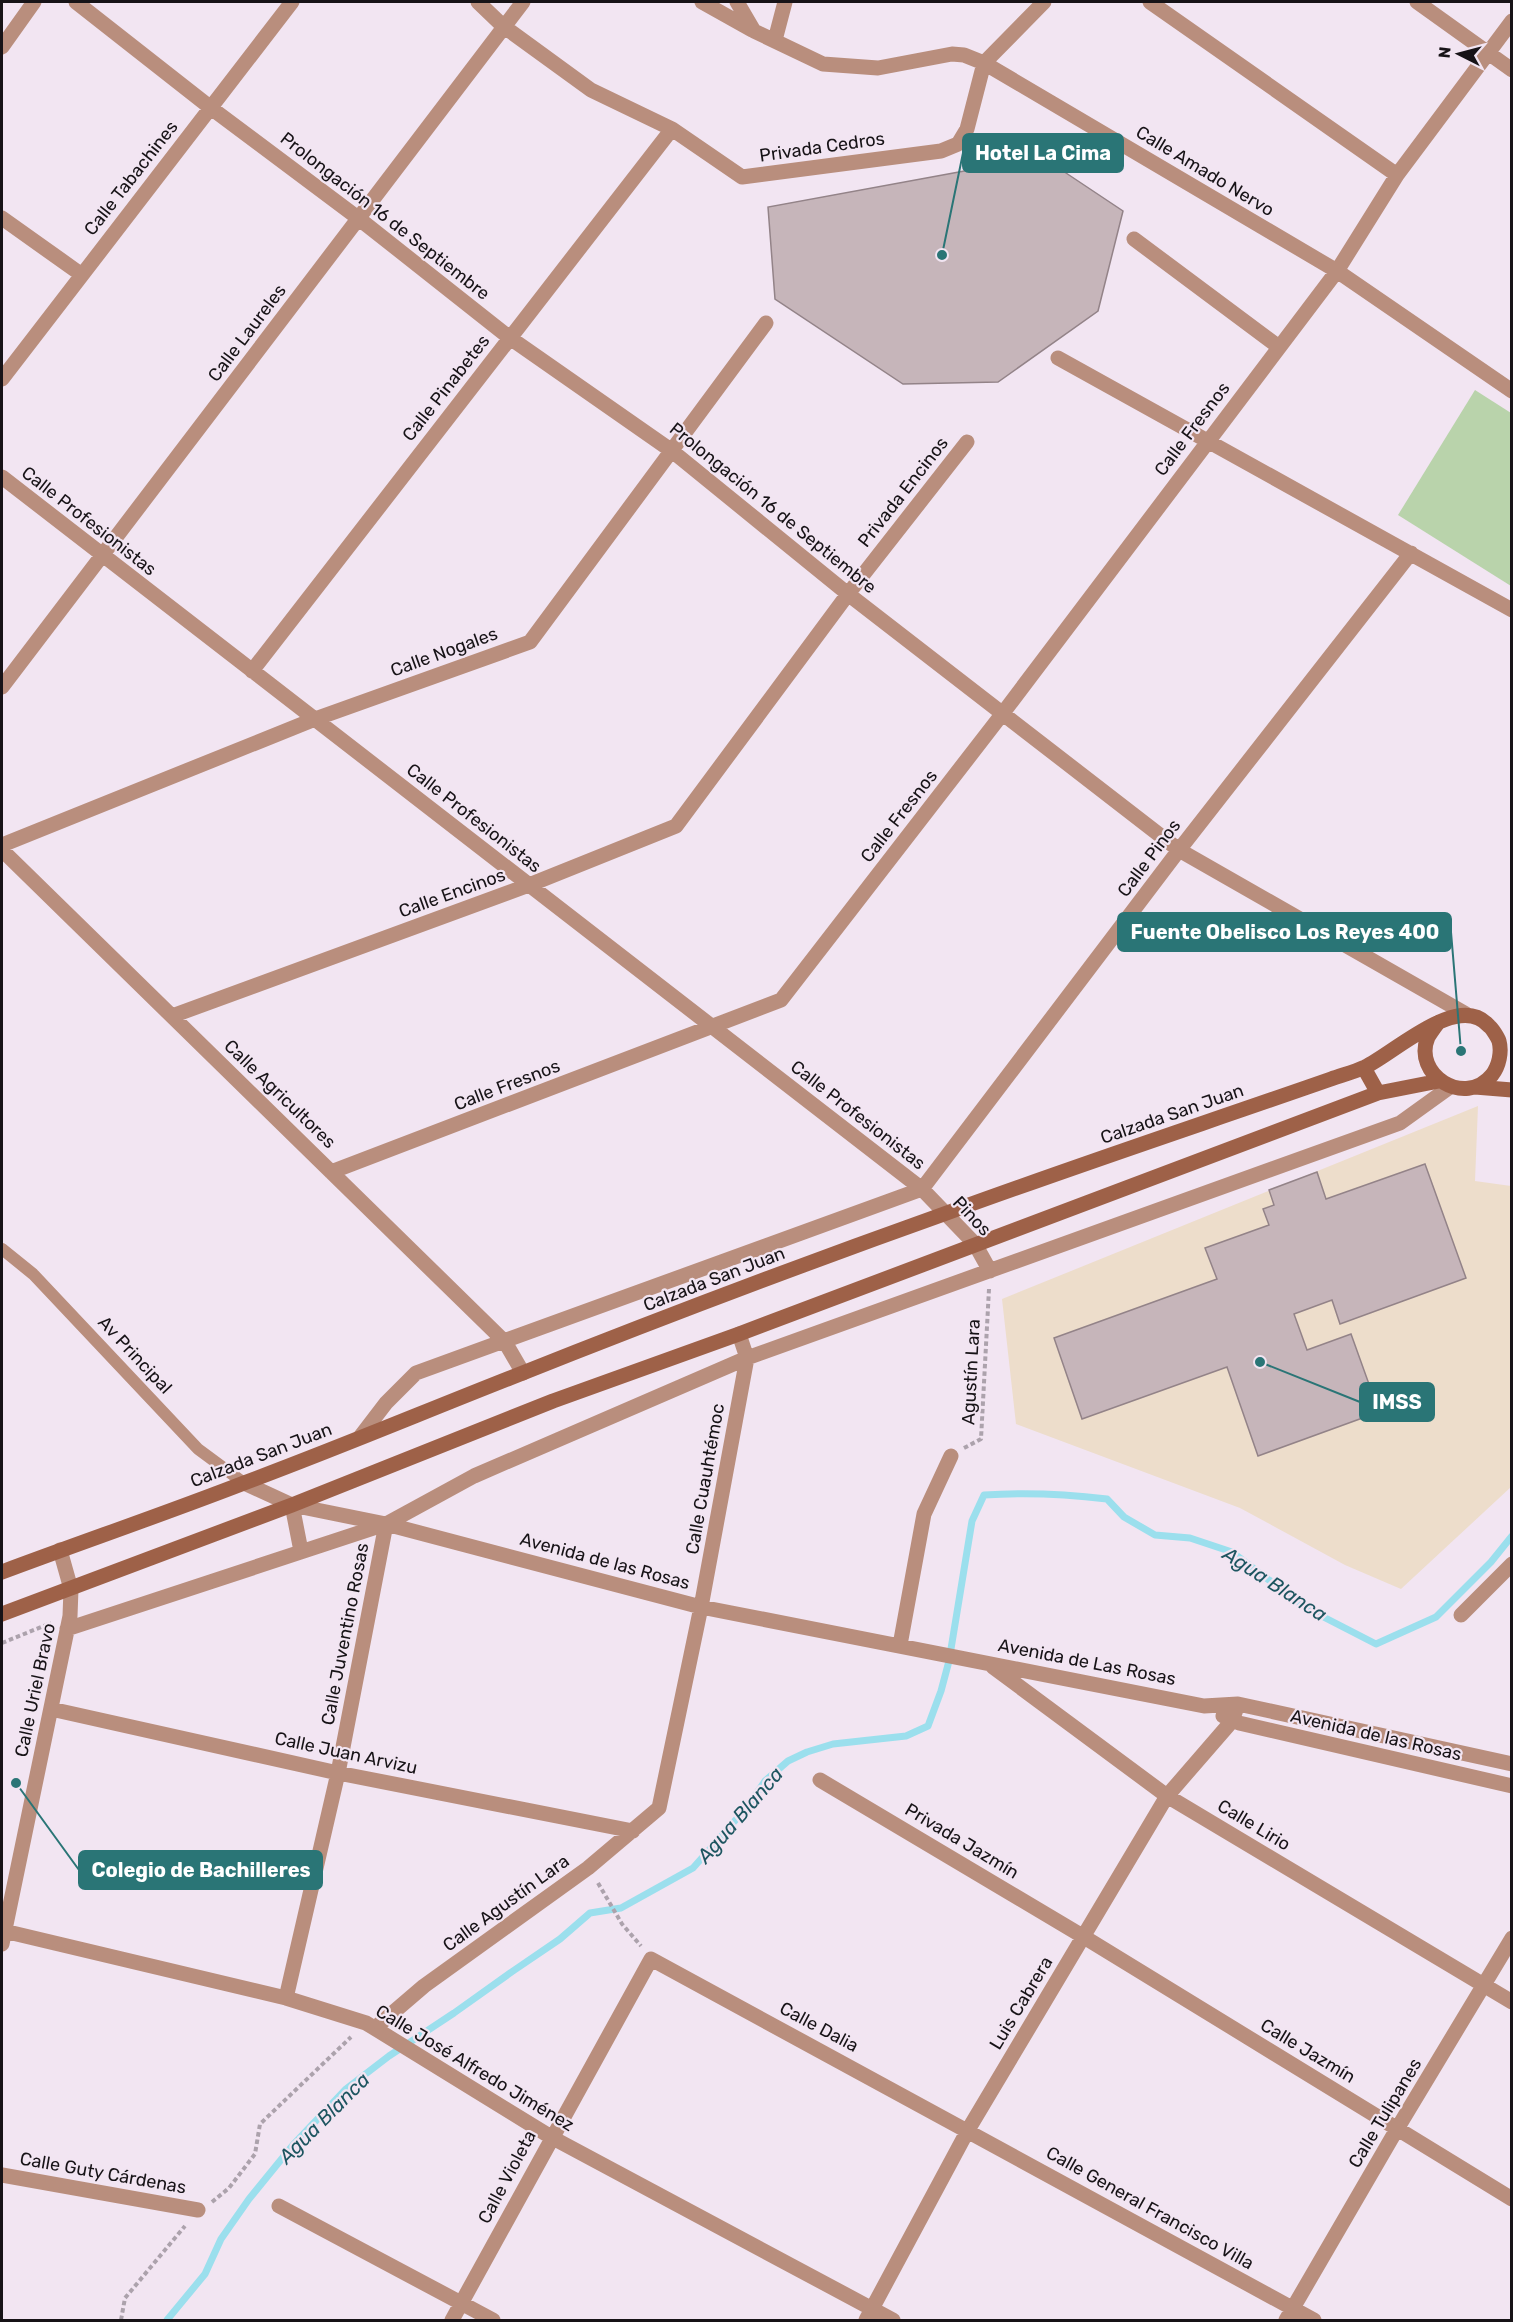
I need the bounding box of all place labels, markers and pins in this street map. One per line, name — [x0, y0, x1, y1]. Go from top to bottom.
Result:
callout: Hotel La Cima — [963, 134, 1123, 172]
callout: Fuente Obelisco Los Reyes 400 — [1118, 913, 1451, 951]
callout: IMSS — [1360, 1383, 1434, 1421]
callout: Colegio de Bachilleres — [79, 1851, 322, 1889]

